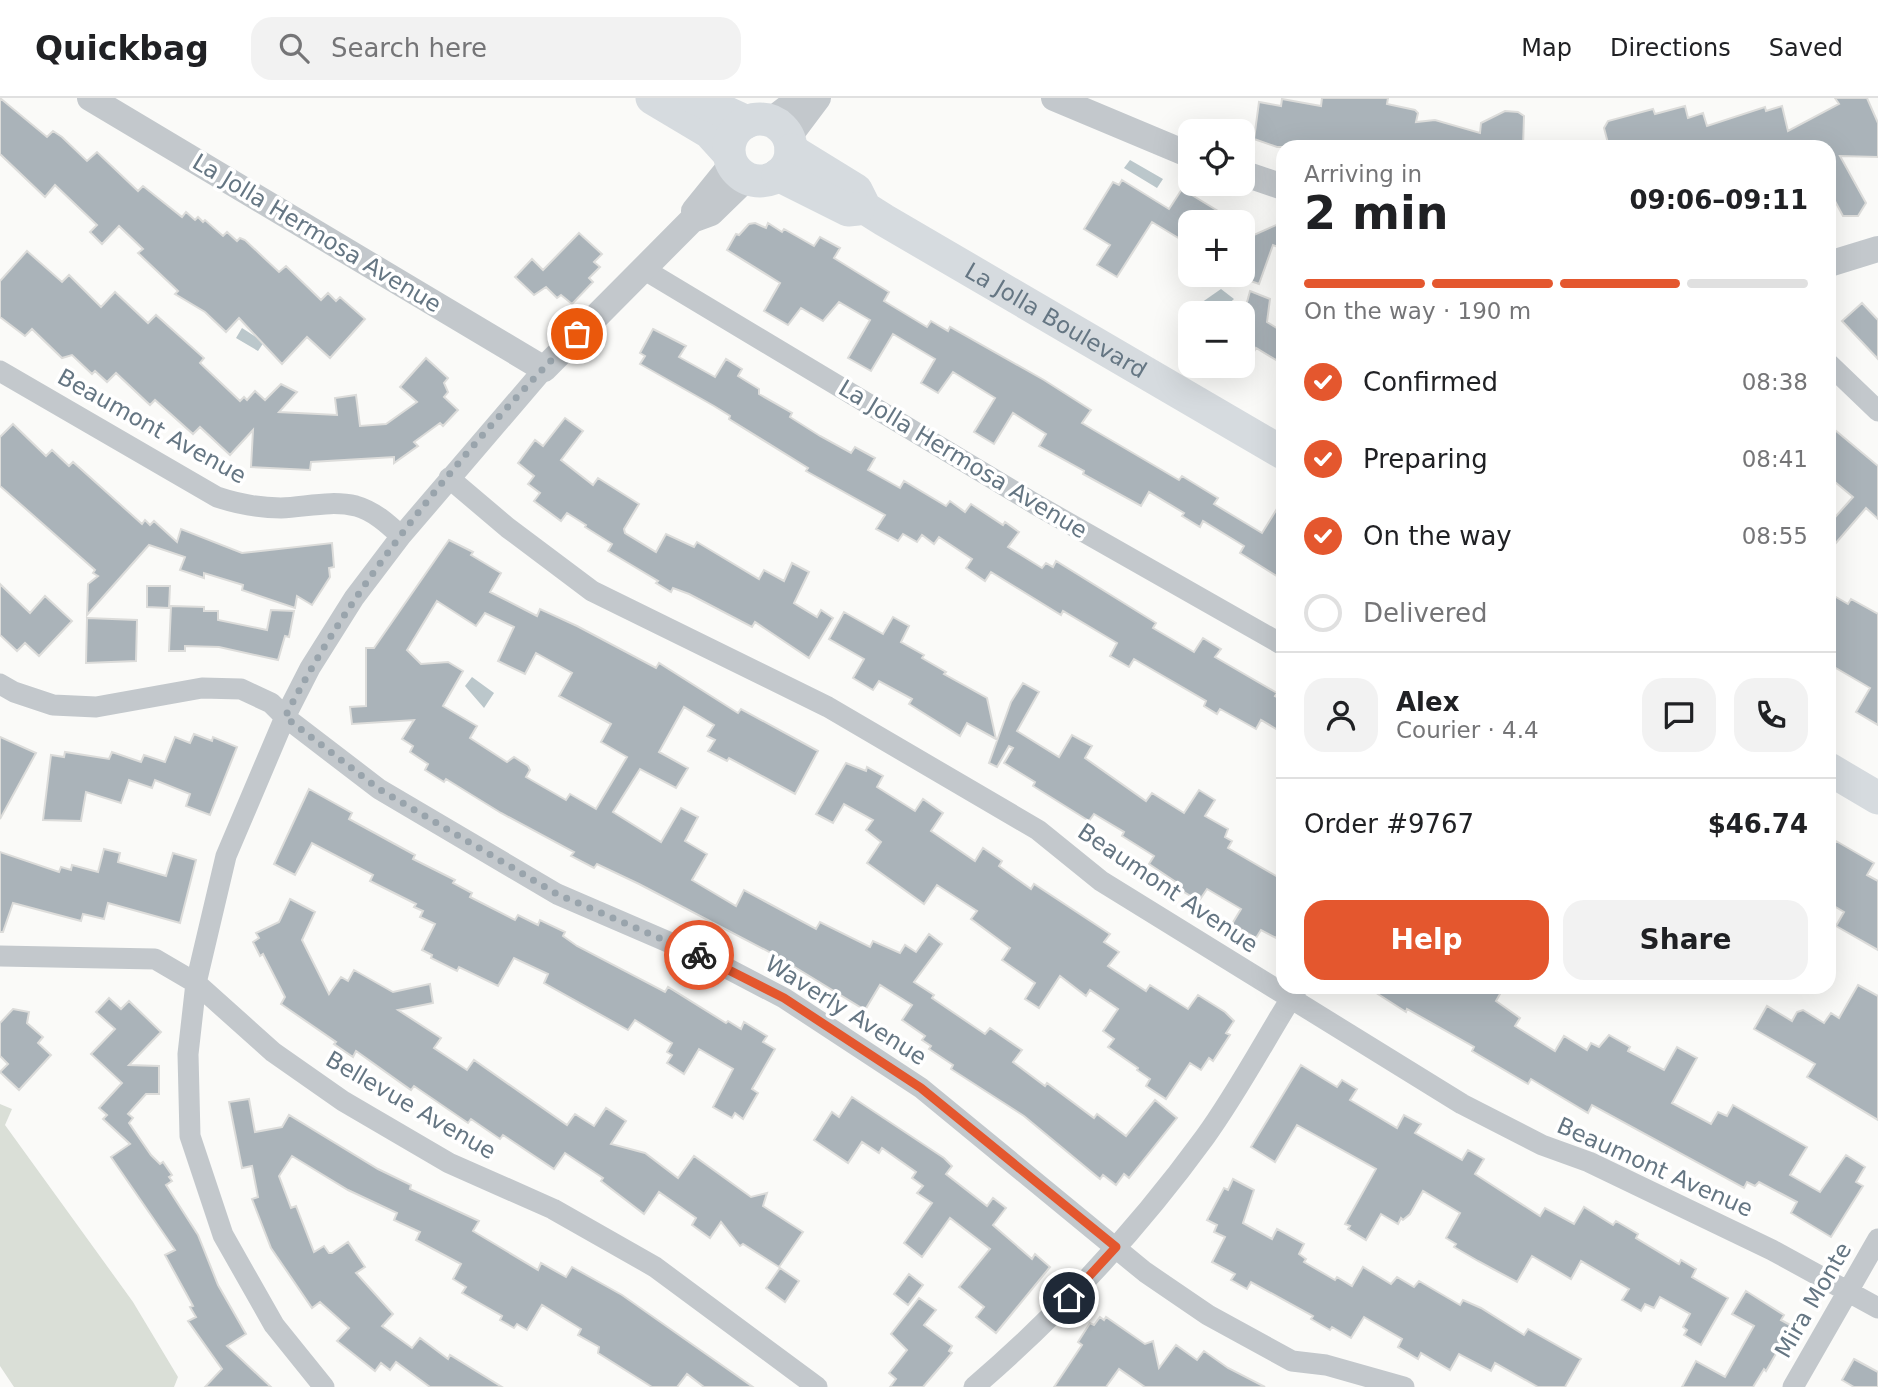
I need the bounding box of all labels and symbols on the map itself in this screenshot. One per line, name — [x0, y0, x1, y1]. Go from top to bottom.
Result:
street label: La Jolla Hermosa Avenue — [188, 148, 446, 318]
street label: La Jolla Boulevard — [961, 257, 1151, 383]
pin — [547, 304, 607, 364]
street label: Beaumont Avenue — [53, 363, 251, 489]
street label: La Jolla Hermosa Avenue — [834, 374, 1092, 544]
street label: Beaumont Avenue — [1073, 818, 1263, 958]
courier — [664, 920, 734, 990]
street label: Waverly Avenue — [761, 950, 931, 1070]
street label: Bellevue Avenue — [321, 1046, 501, 1164]
street label: Beaumont Avenue — [1553, 1112, 1757, 1222]
street label: Mira Monte — [1770, 1238, 1856, 1362]
pin — [1039, 1268, 1099, 1328]

